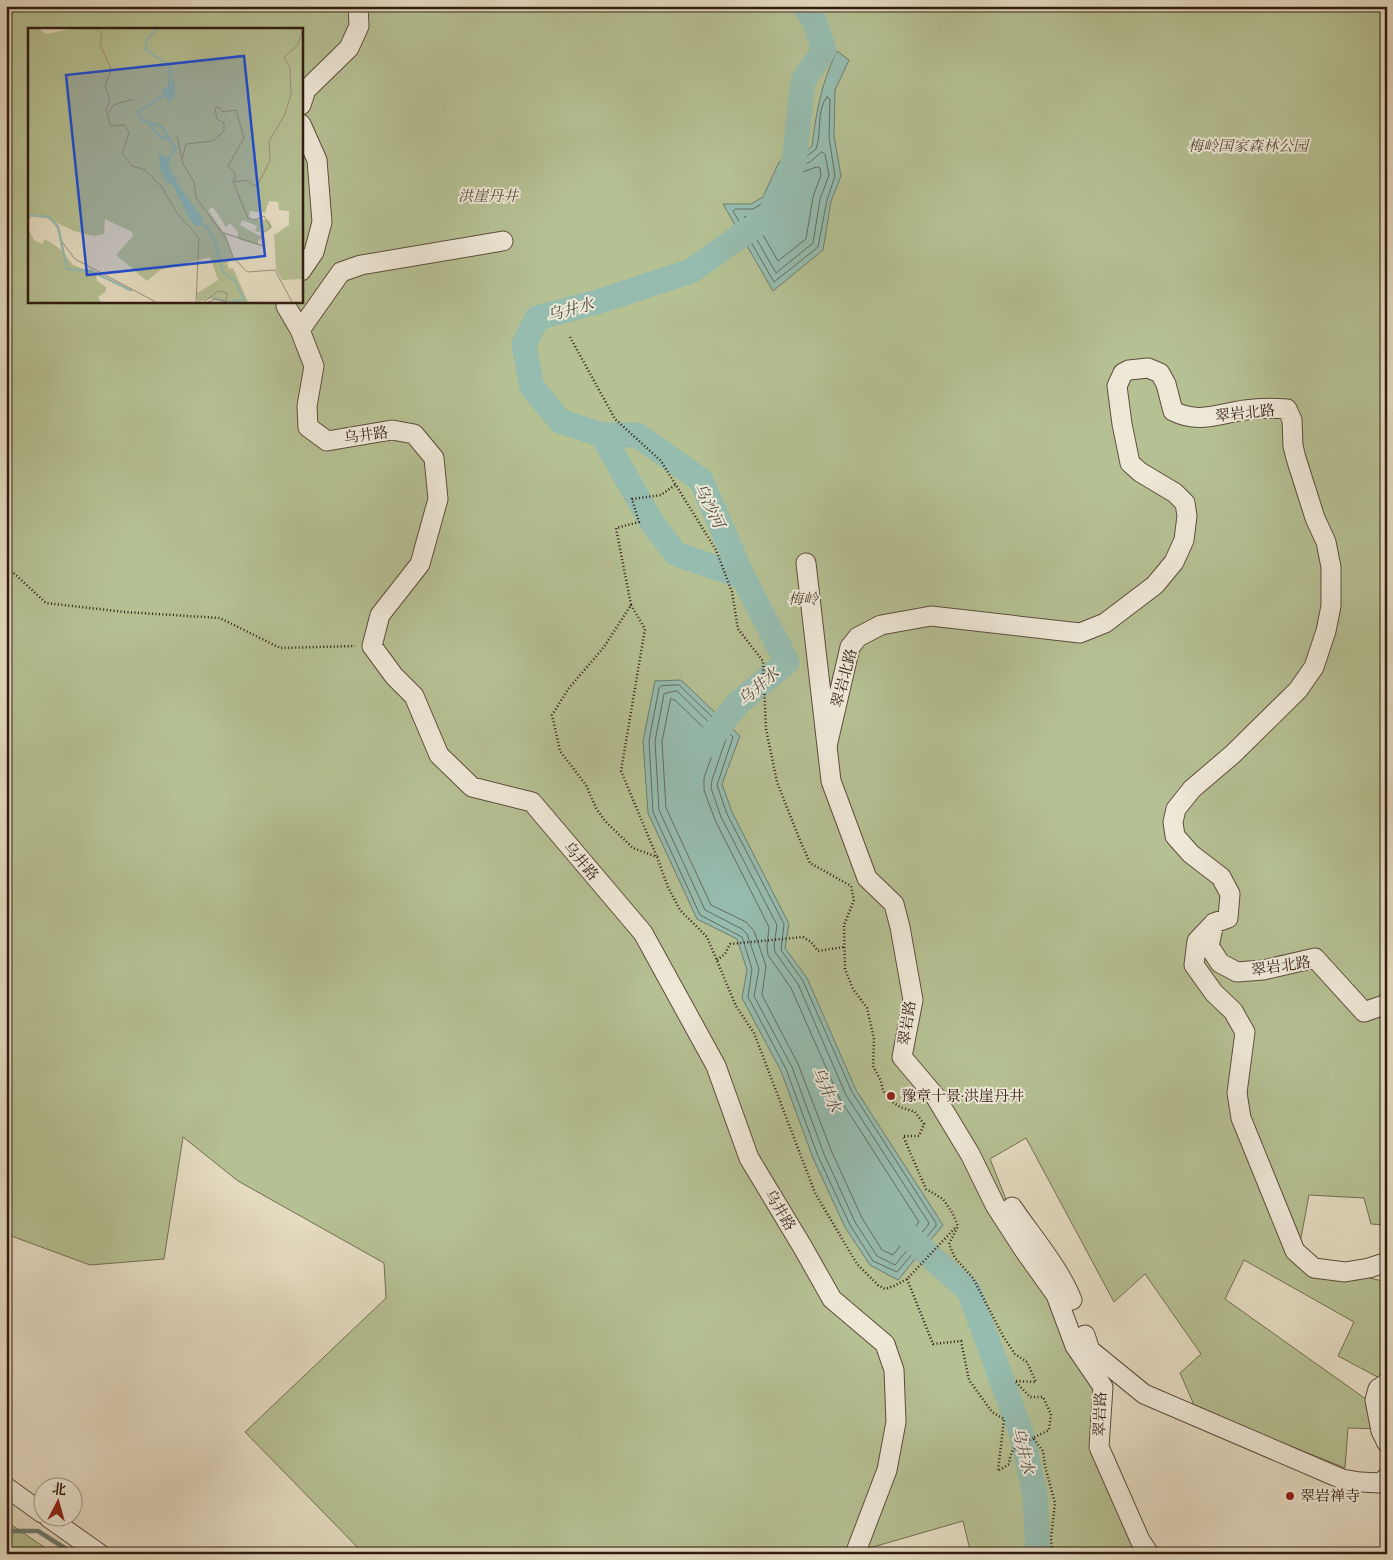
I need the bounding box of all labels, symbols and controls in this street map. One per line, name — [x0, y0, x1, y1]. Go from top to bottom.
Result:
inset map — [28, 28, 302, 302]
park label: 梅岭国家森林公园 — [1188, 137, 1310, 155]
park label: 洪崖丹井 — [458, 187, 520, 205]
water label: 乌井水 — [544, 294, 598, 325]
street label: 翠岩北路 — [1214, 401, 1276, 425]
street label: 乌井路 — [342, 423, 390, 447]
water label: 乌沙河 — [690, 479, 730, 534]
park label: 梅岭 — [788, 590, 820, 608]
street label: 翠岩北路 — [828, 647, 860, 709]
water label: 乌井水 — [734, 662, 784, 709]
street label: 乌井路 — [560, 838, 602, 884]
street label: 翠岩北路 — [1250, 953, 1312, 979]
street label: 翠岩路 — [895, 999, 919, 1047]
water label: 乌井水 — [808, 1063, 846, 1117]
place label: 豫章十景·洪崖丹井 — [901, 1087, 1024, 1105]
marker: 豫章十景·洪崖丹井 — [885, 1090, 897, 1102]
street label: 乌井路 — [761, 1186, 799, 1234]
street label: 翠岩路 — [1090, 1391, 1110, 1437]
water label: 乌井水 — [1008, 1425, 1039, 1478]
north arrow — [32, 1478, 82, 1528]
text: 北 — [51, 1480, 67, 1499]
place label: 翠岩禅寺 — [1300, 1487, 1360, 1505]
marker: 翠岩禅寺 — [1284, 1490, 1296, 1502]

